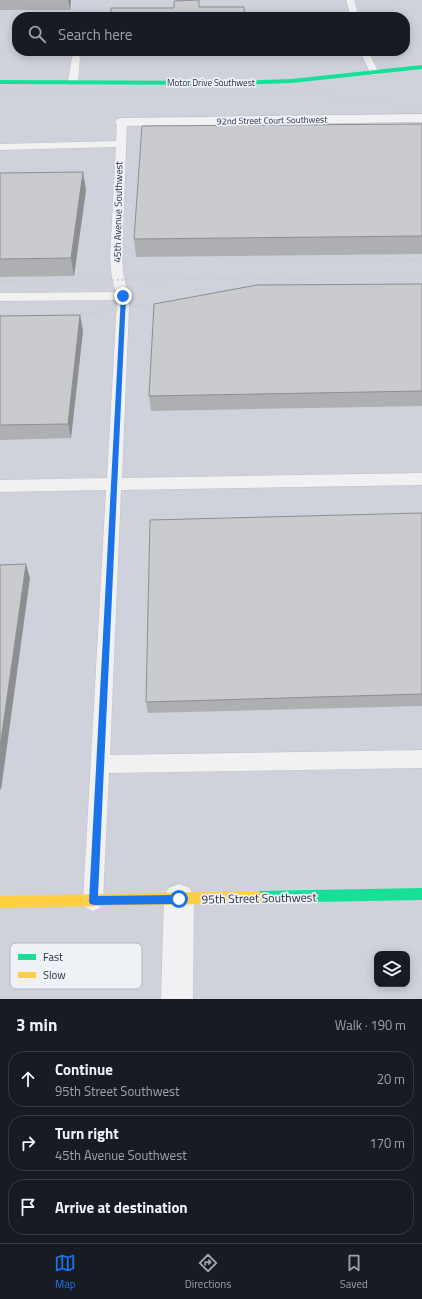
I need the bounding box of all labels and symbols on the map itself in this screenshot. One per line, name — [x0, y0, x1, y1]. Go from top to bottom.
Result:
street label: Motor Drive Southwest — [167, 76, 256, 89]
street label: 92nd Street Court Southwest — [217, 113, 328, 127]
street label: 45th Avenue Southwest — [110, 161, 126, 263]
route end — [114, 287, 132, 305]
street label: 95th Street Southwest — [201, 887, 317, 909]
route start — [170, 890, 188, 908]
legend — [10, 943, 142, 989]
text: Fast — [43, 949, 63, 965]
text: Slow — [43, 967, 66, 983]

